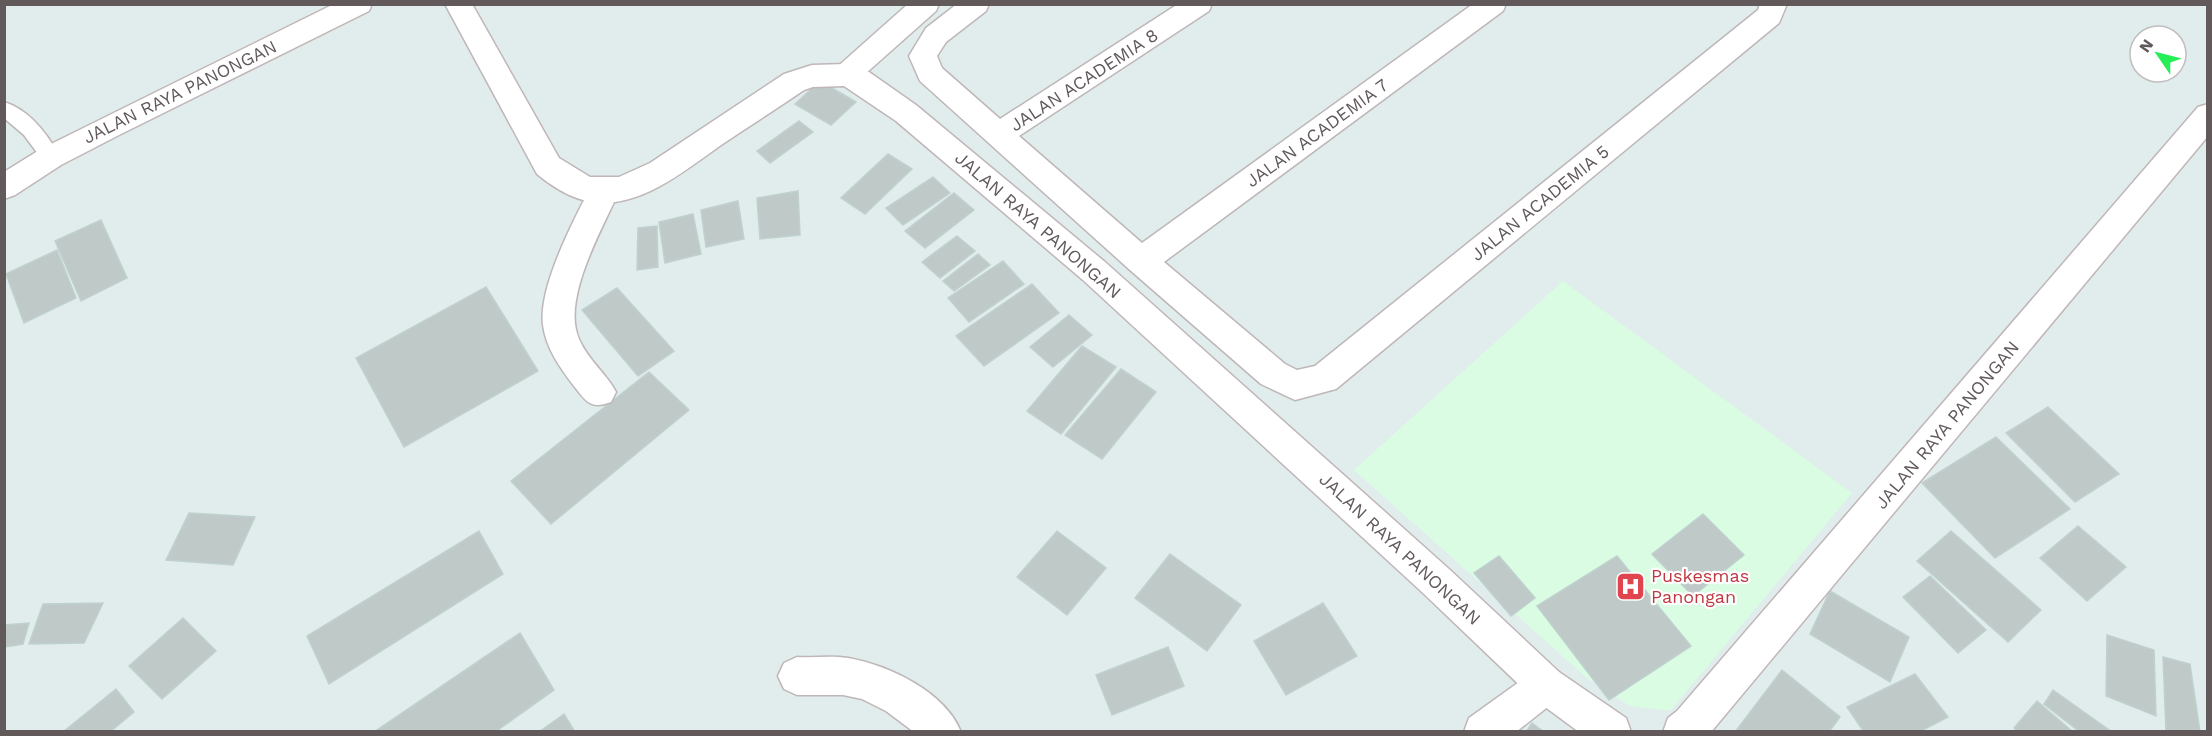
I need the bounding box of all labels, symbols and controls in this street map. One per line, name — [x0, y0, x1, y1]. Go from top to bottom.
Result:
street label: JALAN ACADEMIA 8 — [1006, 24, 1162, 135]
north arrow — [2128, 24, 2188, 84]
street label: JALAN RAYA PANONGAN — [80, 35, 280, 148]
text: N — [2135, 35, 2157, 56]
street label: JALAN ACADEMIA 7 — [1242, 74, 1392, 191]
street label: JALAN ACADEMIA 5 — [1466, 140, 1613, 265]
street label: JALAN RAYA PANONGAN — [951, 147, 1126, 302]
street label: JALAN RAYA PANONGAN — [1870, 336, 2023, 513]
street label: JALAN RAYA PANONGAN — [1315, 468, 1485, 629]
place label: Puskesmas Panongan — [1651, 565, 1749, 607]
hospital icon: Puskesmas Panongan — [1614, 570, 1646, 602]

